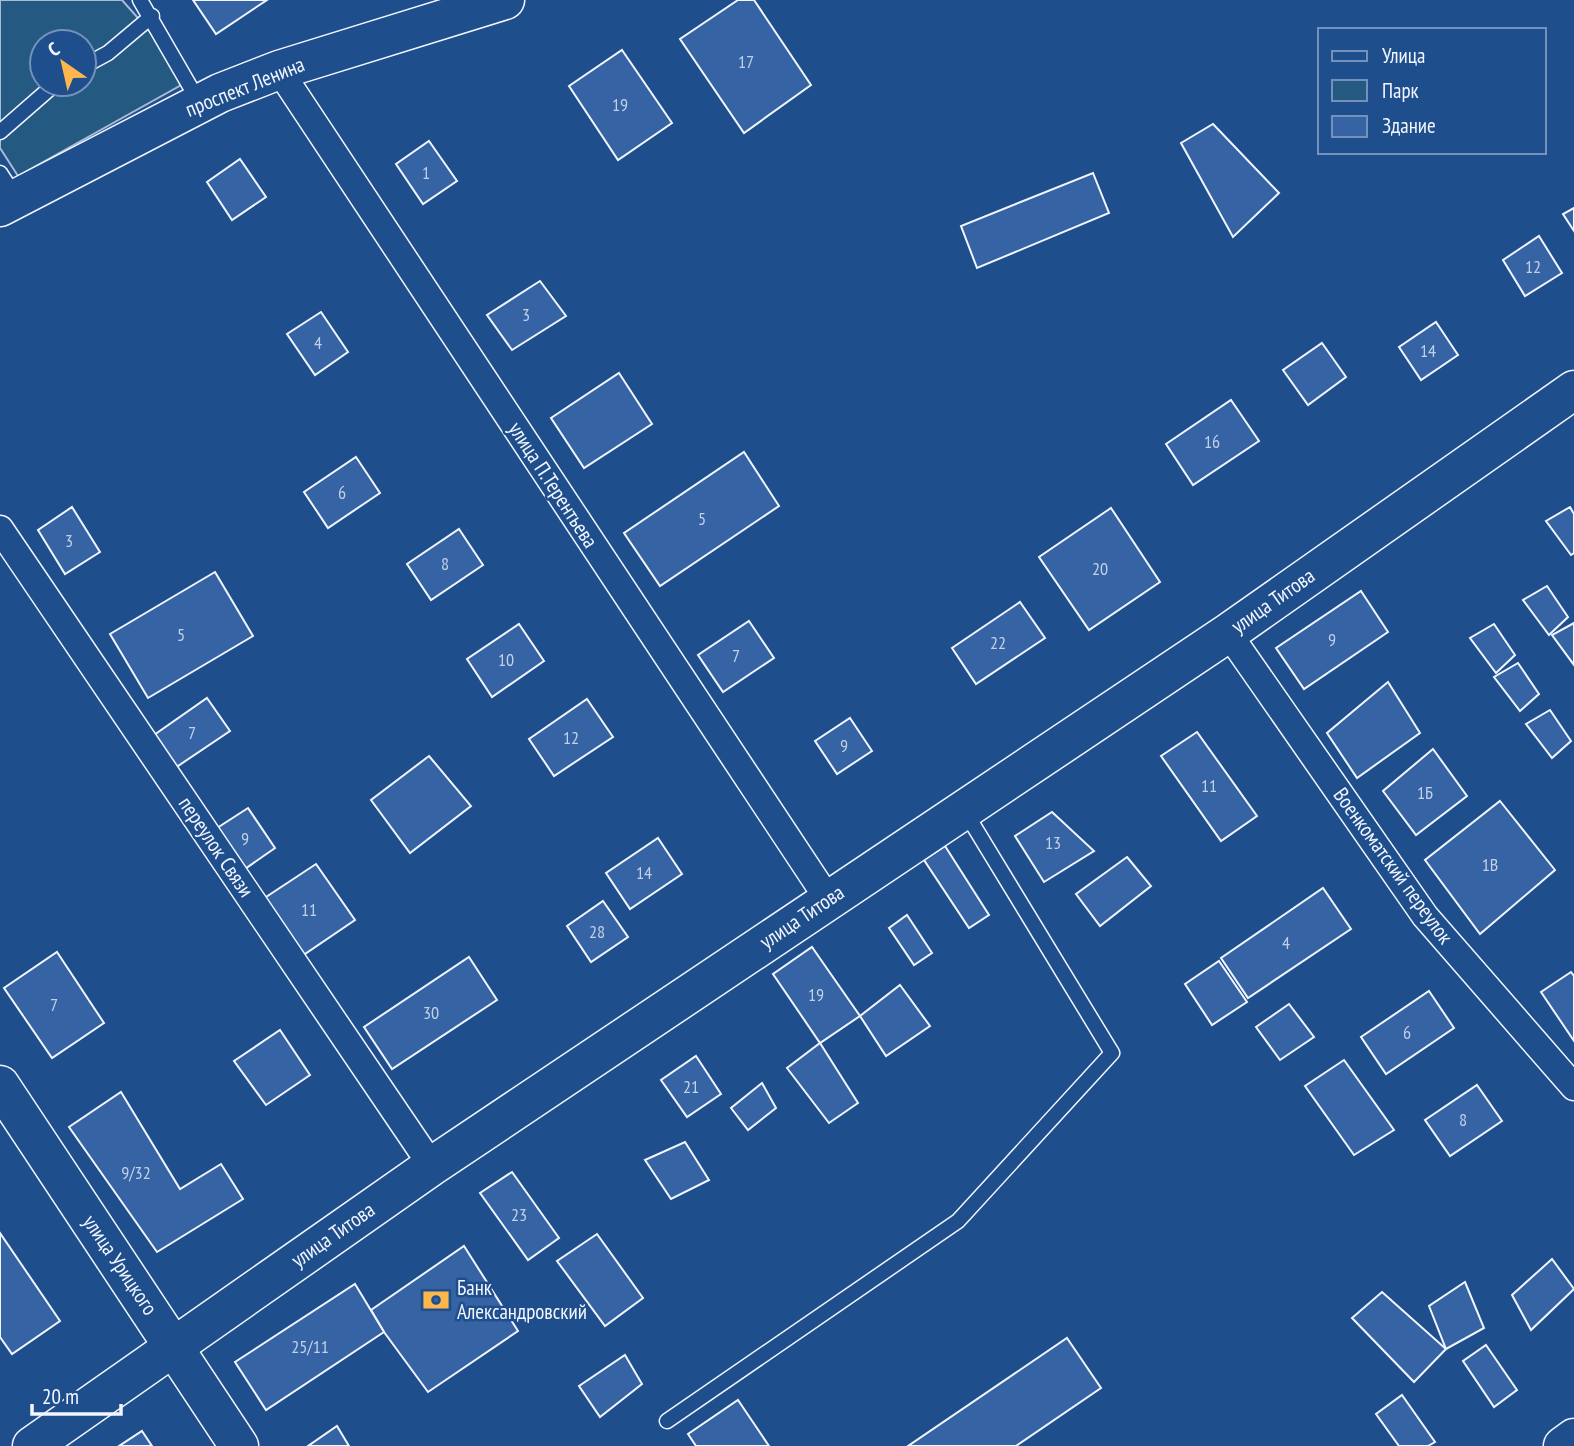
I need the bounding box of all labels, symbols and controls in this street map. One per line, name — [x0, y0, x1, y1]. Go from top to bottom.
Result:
north arrow — [28, 28, 98, 98]
legend — [1318, 28, 1546, 154]
text: С — [43, 36, 64, 61]
text: Улица — [1382, 42, 1425, 69]
street label: проспект Ленина — [181, 50, 308, 123]
house number: 17 — [738, 50, 754, 73]
text: Парк — [1382, 77, 1419, 104]
house number: 19 — [612, 93, 628, 116]
text: Здание — [1382, 112, 1436, 139]
house number: 1 — [422, 161, 430, 184]
house number: 12 — [1525, 255, 1541, 278]
house number: 3 — [522, 303, 530, 326]
house number: 4 — [314, 331, 322, 354]
house number: 14 — [1420, 339, 1436, 362]
street label: улица П.Терентьева — [503, 417, 604, 553]
house number: 16 — [1204, 430, 1220, 453]
house number: 6 — [338, 481, 346, 504]
house number: 5 — [698, 507, 706, 530]
house number: 3 — [65, 529, 73, 552]
house number: 8 — [441, 552, 449, 575]
house number: 20 — [1092, 557, 1108, 580]
street label: улица Титова — [1226, 562, 1320, 639]
house number: 5 — [177, 623, 185, 646]
house number: 9 — [1328, 628, 1336, 651]
house number: 22 — [990, 631, 1006, 654]
house number: 7 — [732, 644, 740, 667]
house number: 10 — [498, 648, 514, 671]
house number: 7 — [188, 721, 196, 744]
house number: 12 — [563, 726, 579, 749]
house number: 9 — [840, 734, 848, 757]
house number: 11 — [1201, 774, 1217, 797]
house number: 1Б — [1417, 781, 1433, 804]
street label: Военкоматский переулок — [1328, 782, 1459, 949]
street label: переулок Связи — [173, 791, 260, 902]
house number: 9 — [241, 827, 249, 850]
house number: 13 — [1045, 831, 1061, 854]
house number: 1В — [1482, 853, 1498, 876]
house number: 14 — [636, 861, 652, 884]
street label: улица Титова — [754, 879, 849, 955]
house number: 11 — [301, 898, 317, 921]
house number: 28 — [589, 920, 605, 943]
house number: 4 — [1282, 931, 1290, 954]
house number: 19 — [808, 983, 824, 1006]
house number: 7 — [50, 993, 58, 1016]
house number: 30 — [423, 1001, 439, 1024]
house number: 6 — [1403, 1021, 1411, 1044]
house number: 21 — [683, 1075, 699, 1098]
house number: 8 — [1459, 1108, 1467, 1131]
house number: 9/32 — [121, 1161, 151, 1184]
street label: улица Титова — [286, 1196, 380, 1273]
house number: 23 — [511, 1203, 527, 1226]
street label: улица Урицкого — [77, 1209, 164, 1320]
place label: Банк Александровский — [457, 1274, 587, 1325]
bank icon: Банк Александровский — [421, 1285, 451, 1315]
house number: 25/11 — [291, 1335, 329, 1358]
scale bar — [32, 1372, 121, 1416]
text: 20 m — [42, 1383, 79, 1410]

